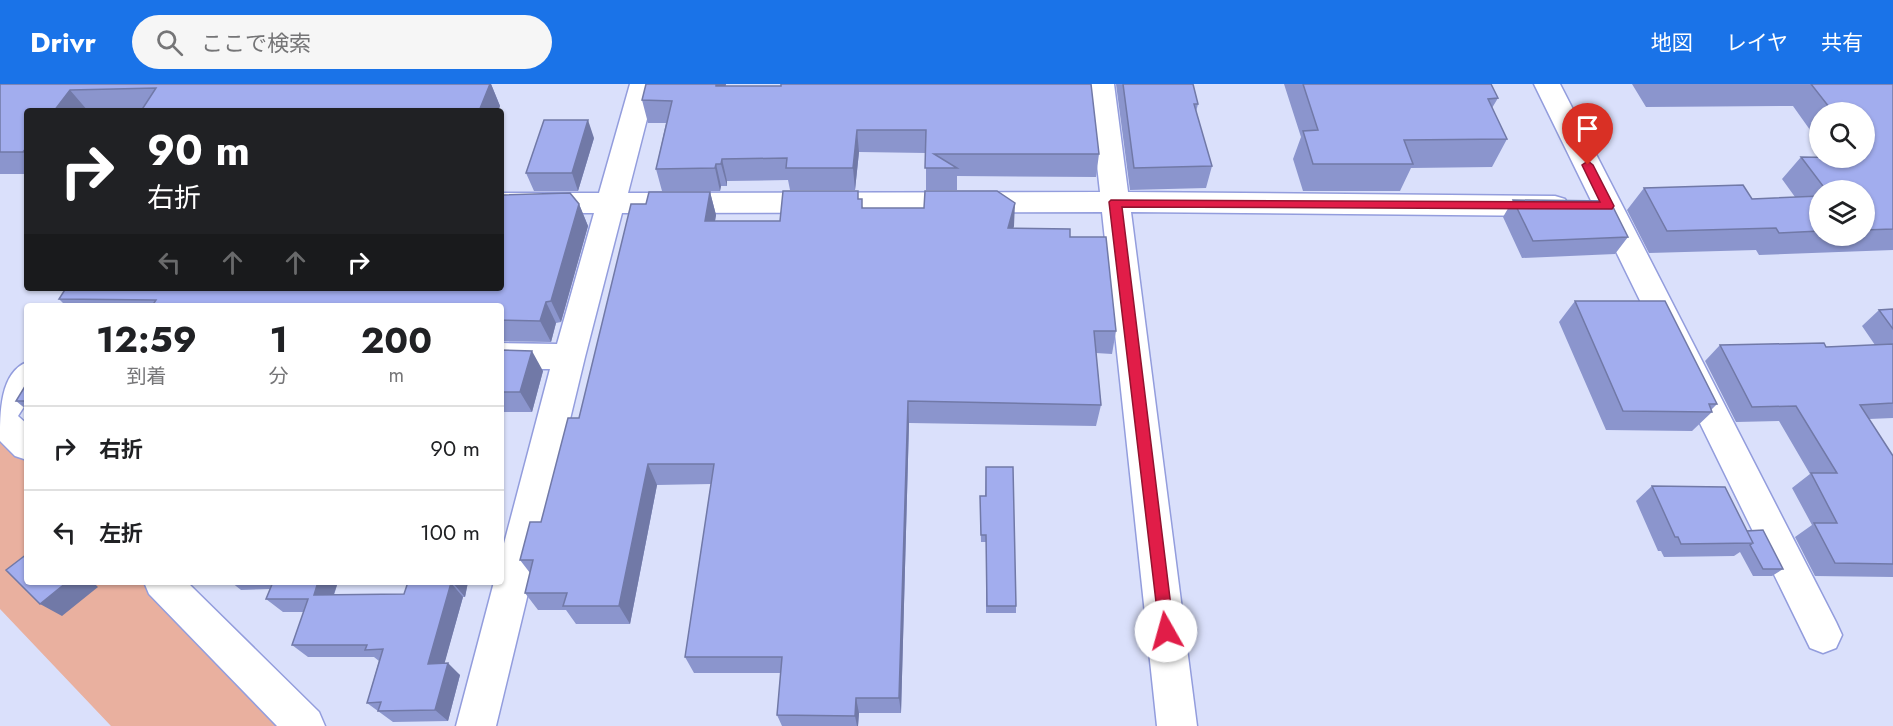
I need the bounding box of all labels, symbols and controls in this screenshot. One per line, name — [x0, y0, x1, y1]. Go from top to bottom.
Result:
search box — [132, 15, 552, 69]
text: Drivr — [30, 22, 96, 63]
icon: search — [153, 26, 186, 59]
text: ここで検索 — [201, 27, 311, 59]
text: 地図 — [1651, 28, 1693, 58]
text: レイヤ — [1726, 28, 1788, 58]
text: 共有 — [1821, 28, 1863, 58]
map controls — [1809, 102, 1875, 246]
button: search — [1809, 102, 1875, 168]
pin — [1562, 103, 1613, 165]
icon: arrive — [1571, 112, 1604, 145]
text: 90 m — [147, 120, 250, 181]
icon: right — [48, 132, 126, 210]
text: 右折 — [147, 178, 201, 217]
button: layers — [1809, 180, 1875, 246]
icon: left — [153, 246, 186, 279]
icon: ahead — [216, 246, 249, 279]
icon: ahead — [279, 246, 312, 279]
icon: right — [342, 246, 375, 279]
text: 12:59 — [96, 313, 197, 365]
text: 1 — [270, 313, 288, 365]
text: 200 — [361, 314, 432, 366]
text: m — [389, 361, 404, 390]
text: 到着 — [126, 362, 166, 391]
text: 分 — [269, 362, 289, 391]
icon: right — [48, 432, 81, 465]
text: 90 m — [430, 432, 480, 464]
text: 右折 — [99, 433, 143, 465]
icon: left — [48, 516, 81, 549]
text: 100 m — [420, 516, 480, 548]
text: 左折 — [99, 517, 143, 549]
position arrow — [1134, 599, 1198, 663]

